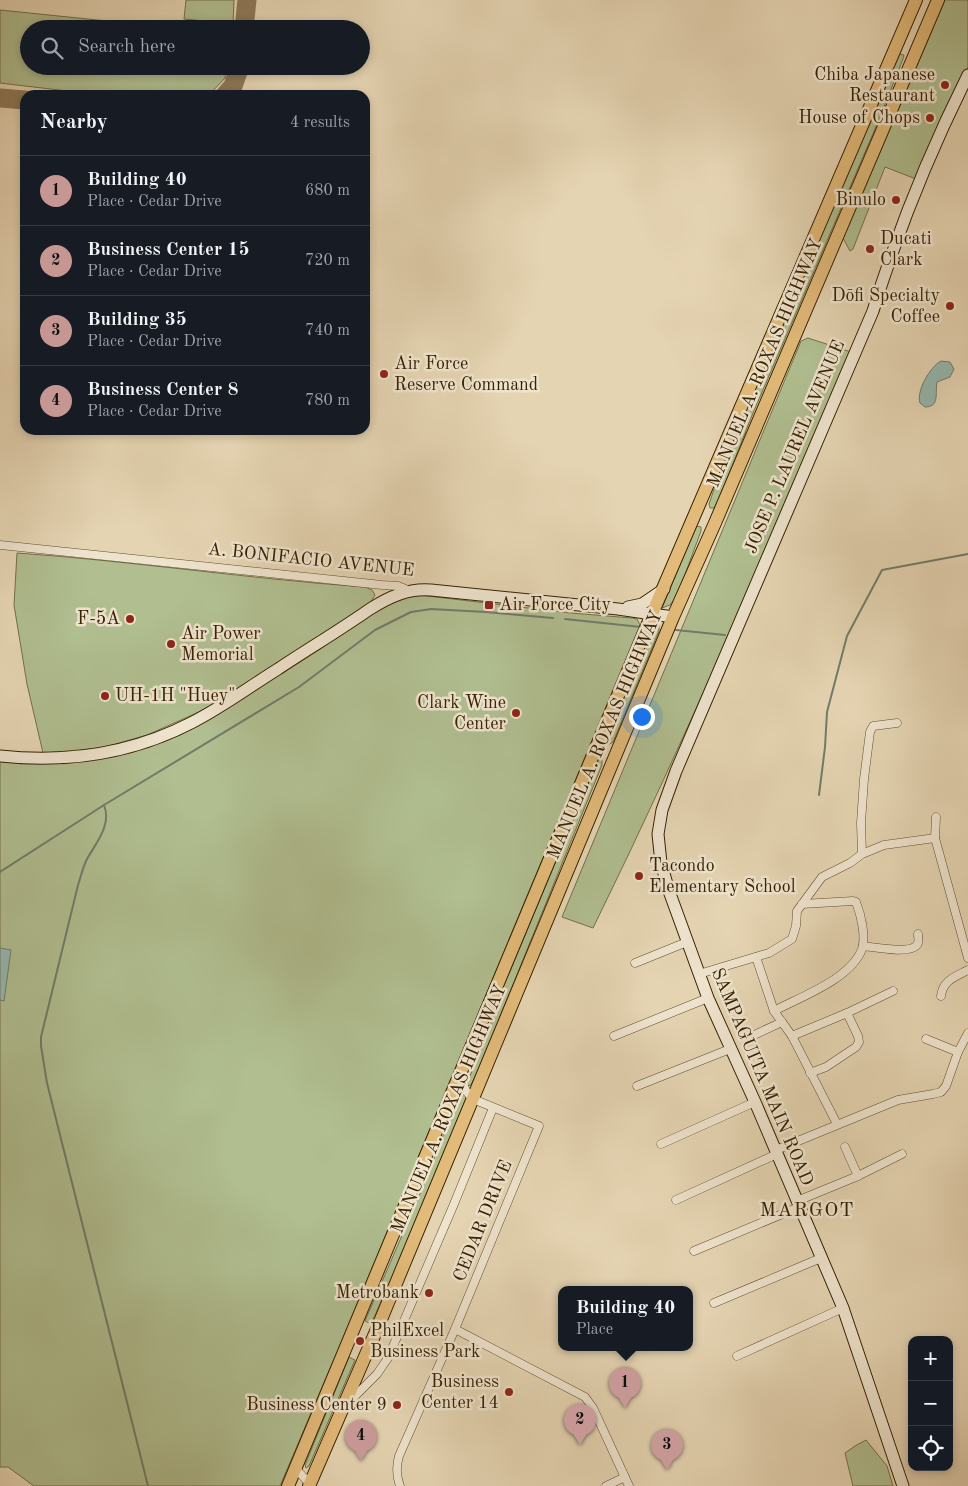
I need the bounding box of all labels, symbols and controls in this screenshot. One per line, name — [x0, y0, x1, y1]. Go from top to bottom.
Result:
search box — [20, 20, 370, 75]
icon: search — [38, 34, 66, 62]
text: Search here — [78, 38, 175, 57]
place label: Chiba Japanese Restaurant — [814, 66, 935, 105]
marker: Chiba Japanese Restaurant — [939, 79, 951, 91]
place label: House of Chops — [798, 109, 920, 127]
text: Nearby — [40, 112, 108, 133]
marker: House of Chops — [924, 112, 936, 124]
text: 4 results — [290, 115, 350, 131]
text: Building 40 — [87, 171, 187, 190]
text: 1 — [51, 183, 61, 199]
text: 680 m — [305, 183, 350, 199]
place label: Binulo — [836, 191, 886, 209]
text: Place · Cedar Drive — [87, 194, 222, 210]
marker: Binulo — [890, 194, 902, 206]
place label: Ducati Clark — [880, 230, 932, 269]
street label: MANUEL A. ROXAS HIGHWAY — [704, 236, 826, 490]
text: Business Center 15 — [87, 241, 250, 260]
marker: Ducati Clark — [864, 243, 876, 255]
text: 2 — [51, 253, 61, 269]
text: 720 m — [305, 253, 350, 269]
text: Place · Cedar Drive — [87, 264, 222, 280]
place label: Dōfi Specialty Coffee — [831, 287, 940, 326]
marker: Dōfi Specialty Coffee — [944, 300, 956, 312]
text: Building 35 — [87, 311, 187, 330]
text: 3 — [51, 323, 61, 339]
text: 740 m — [305, 323, 350, 339]
text: Place · Cedar Drive — [87, 334, 222, 350]
street label: JOSE P. LAUREL AVENUE — [742, 338, 848, 556]
place label: Air Force Reserve Command — [394, 355, 538, 394]
marker: Air Force Reserve Command — [378, 368, 390, 380]
text: Business Center 8 — [87, 381, 238, 400]
text: 4 — [51, 393, 61, 409]
text: 780 m — [305, 393, 350, 409]
text: Place · Cedar Drive — [87, 404, 222, 420]
street label: A. BONIFACIO AVENUE — [207, 540, 415, 580]
place label: Air Force City — [499, 596, 612, 614]
marker: Air Force City — [483, 599, 495, 611]
street label: MANUEL A. ROXAS HIGHWAY — [544, 608, 666, 862]
place label: F-5A — [77, 610, 120, 628]
marker: F-5A — [124, 613, 136, 625]
place label: Air Power Memorial — [181, 625, 261, 664]
marker: Air Power Memorial — [165, 638, 177, 650]
place label: UH-1H "Huey" — [115, 687, 235, 705]
marker: UH-1H "Huey" — [99, 690, 111, 702]
place label: Clark Wine Center — [417, 694, 507, 733]
your location — [629, 704, 655, 730]
marker: Clark Wine Center — [510, 707, 522, 719]
place label: Tacondo Elementary School — [649, 857, 796, 896]
marker: Tacondo Elementary School — [633, 870, 645, 882]
street label: SAMPAGUITA MAIN ROAD — [708, 965, 816, 1189]
street label: MANUEL A. ROXAS HIGHWAY — [388, 982, 510, 1236]
street label: CEDAR DRIVE — [450, 1158, 516, 1284]
district label: MARGOT — [759, 1201, 855, 1221]
place label: Metrobank — [336, 1284, 419, 1302]
popup — [558, 1286, 693, 1351]
marker: Metrobank — [423, 1287, 435, 1299]
text: Building 40 — [576, 1299, 675, 1318]
place label: PhilExcel Business Park — [370, 1322, 480, 1361]
text: Place — [576, 1322, 613, 1338]
marker: PhilExcel Business Park — [354, 1335, 366, 1347]
map controls — [908, 1336, 953, 1471]
button: + — [908, 1336, 953, 1381]
pin: 1 — [609, 1367, 641, 1408]
place label: Business Center 14 — [421, 1373, 499, 1412]
button: − — [908, 1381, 953, 1426]
marker: Business Center 14 — [503, 1386, 515, 1398]
place label: Business Center 9 — [246, 1396, 387, 1414]
marker: Business Center 9 — [391, 1399, 403, 1411]
pin: 2 — [564, 1404, 596, 1445]
pin: 4 — [345, 1420, 377, 1461]
button: locate — [908, 1426, 953, 1471]
pin: 3 — [651, 1429, 683, 1470]

